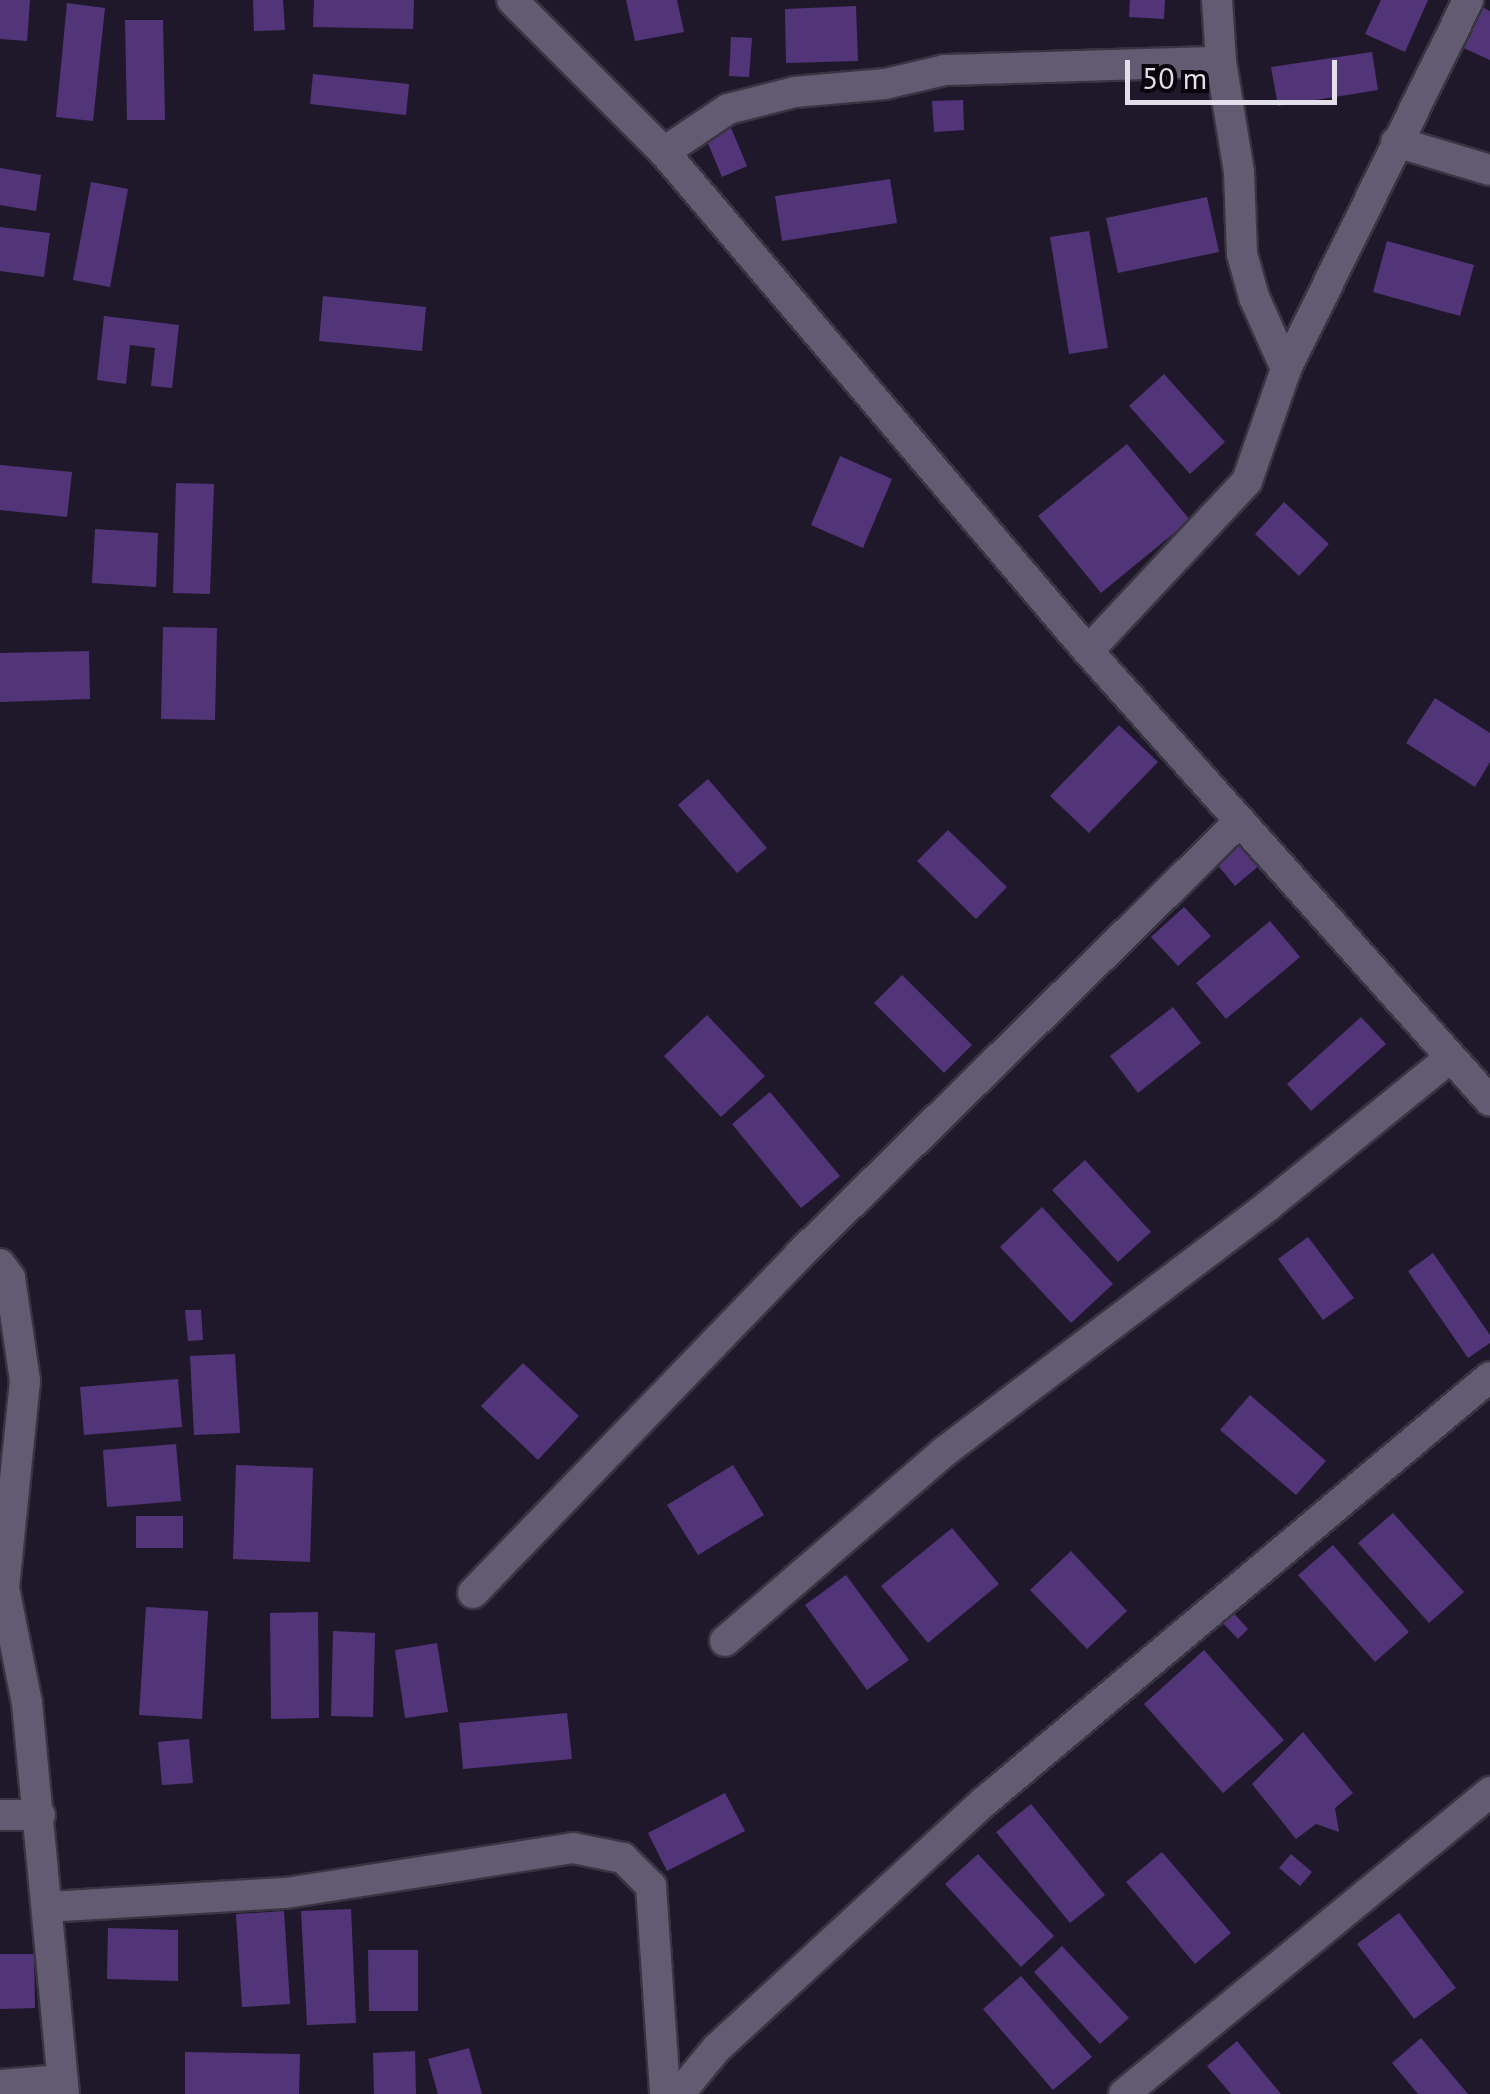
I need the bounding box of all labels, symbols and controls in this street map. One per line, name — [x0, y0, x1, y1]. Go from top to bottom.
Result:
scale bar — [1130, 40, 1342, 102]
text: 50 m — [1142, 58, 1207, 97]

